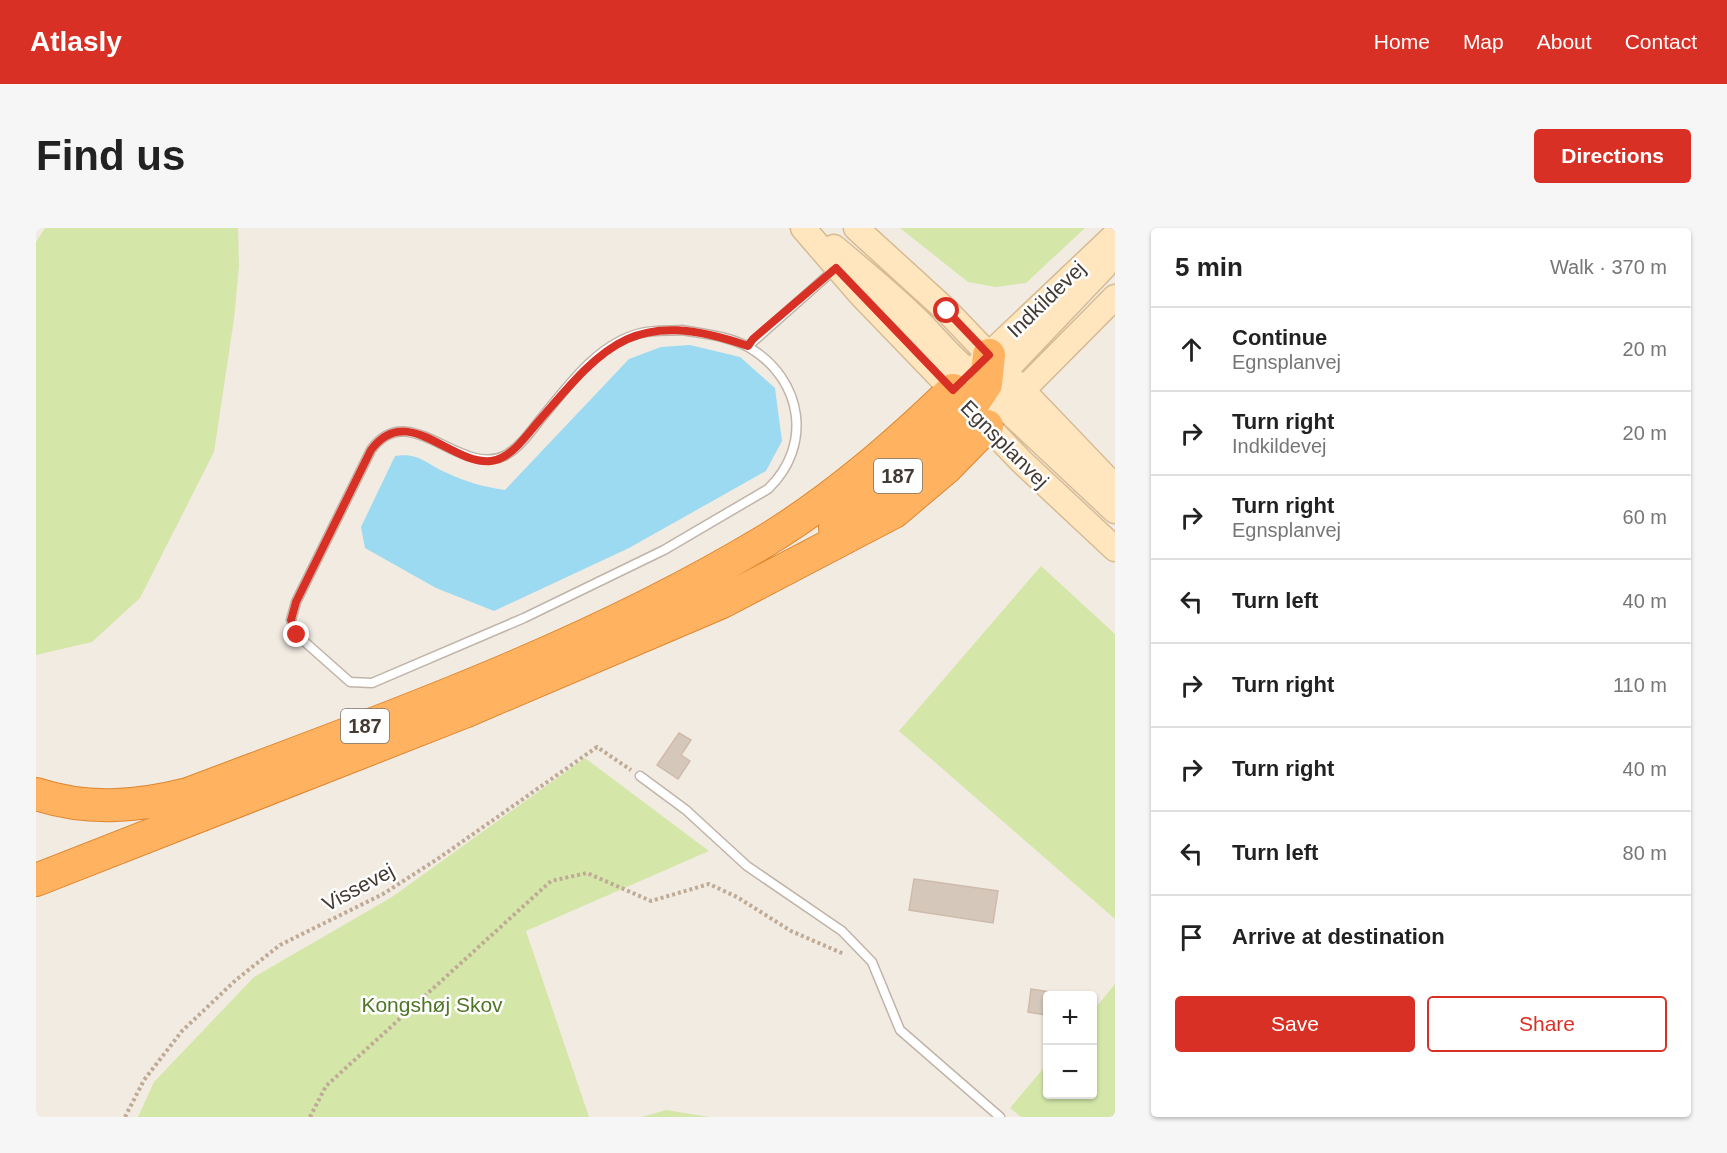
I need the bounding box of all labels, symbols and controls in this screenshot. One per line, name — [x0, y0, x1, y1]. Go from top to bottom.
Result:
text: Atlasly — [30, 26, 122, 57]
text: Home — [1374, 30, 1430, 53]
text: Map — [1463, 30, 1504, 53]
text: About — [1537, 30, 1592, 53]
text: Contact — [1625, 30, 1697, 53]
button: Directions — [1534, 129, 1691, 183]
text: Find us — [36, 132, 185, 179]
text: 5 min — [1175, 252, 1243, 282]
street label: Indkildevej — [1002, 256, 1090, 342]
text: Walk · 370 m — [1550, 256, 1667, 278]
route start — [933, 297, 959, 323]
text: Continue — [1232, 325, 1327, 350]
icon: ahead — [1175, 333, 1208, 366]
text: 20 m — [1623, 338, 1667, 360]
text: Egnsplanvej — [1232, 351, 1341, 373]
street label: Egnsplanvej — [956, 395, 1054, 493]
text: Turn right — [1232, 409, 1334, 434]
icon: right — [1175, 417, 1208, 450]
text: 20 m — [1623, 422, 1667, 444]
text: Indkildevej — [1232, 435, 1327, 457]
road number: 187 — [874, 459, 922, 493]
text: Turn right — [1232, 493, 1334, 518]
icon: right — [1175, 501, 1208, 534]
text: 60 m — [1623, 506, 1667, 528]
text: Egnsplanvej — [1232, 519, 1341, 541]
icon: left — [1175, 585, 1208, 618]
text: Turn left — [1232, 588, 1318, 613]
text: 40 m — [1623, 590, 1667, 612]
route end — [283, 621, 309, 647]
icon: right — [1175, 669, 1208, 702]
text: Turn right — [1232, 672, 1334, 697]
text: 110 m — [1613, 674, 1667, 696]
road number: 187 — [341, 709, 389, 743]
icon: right — [1175, 753, 1208, 786]
text: Turn right — [1232, 756, 1334, 781]
text: 40 m — [1623, 758, 1667, 780]
icon: left — [1175, 837, 1208, 870]
text: Turn left — [1232, 840, 1318, 865]
text: 80 m — [1623, 842, 1667, 864]
street label: Vissevej — [318, 859, 398, 915]
icon: arrive — [1175, 921, 1208, 954]
text: Arrive at destination — [1232, 924, 1445, 949]
map controls — [1043, 991, 1097, 1099]
button: + — [1043, 991, 1097, 1045]
park label: Kongshøj Skov — [361, 993, 503, 1016]
button: Save — [1175, 996, 1415, 1052]
button: Share — [1427, 996, 1667, 1052]
button: − — [1043, 1045, 1097, 1099]

